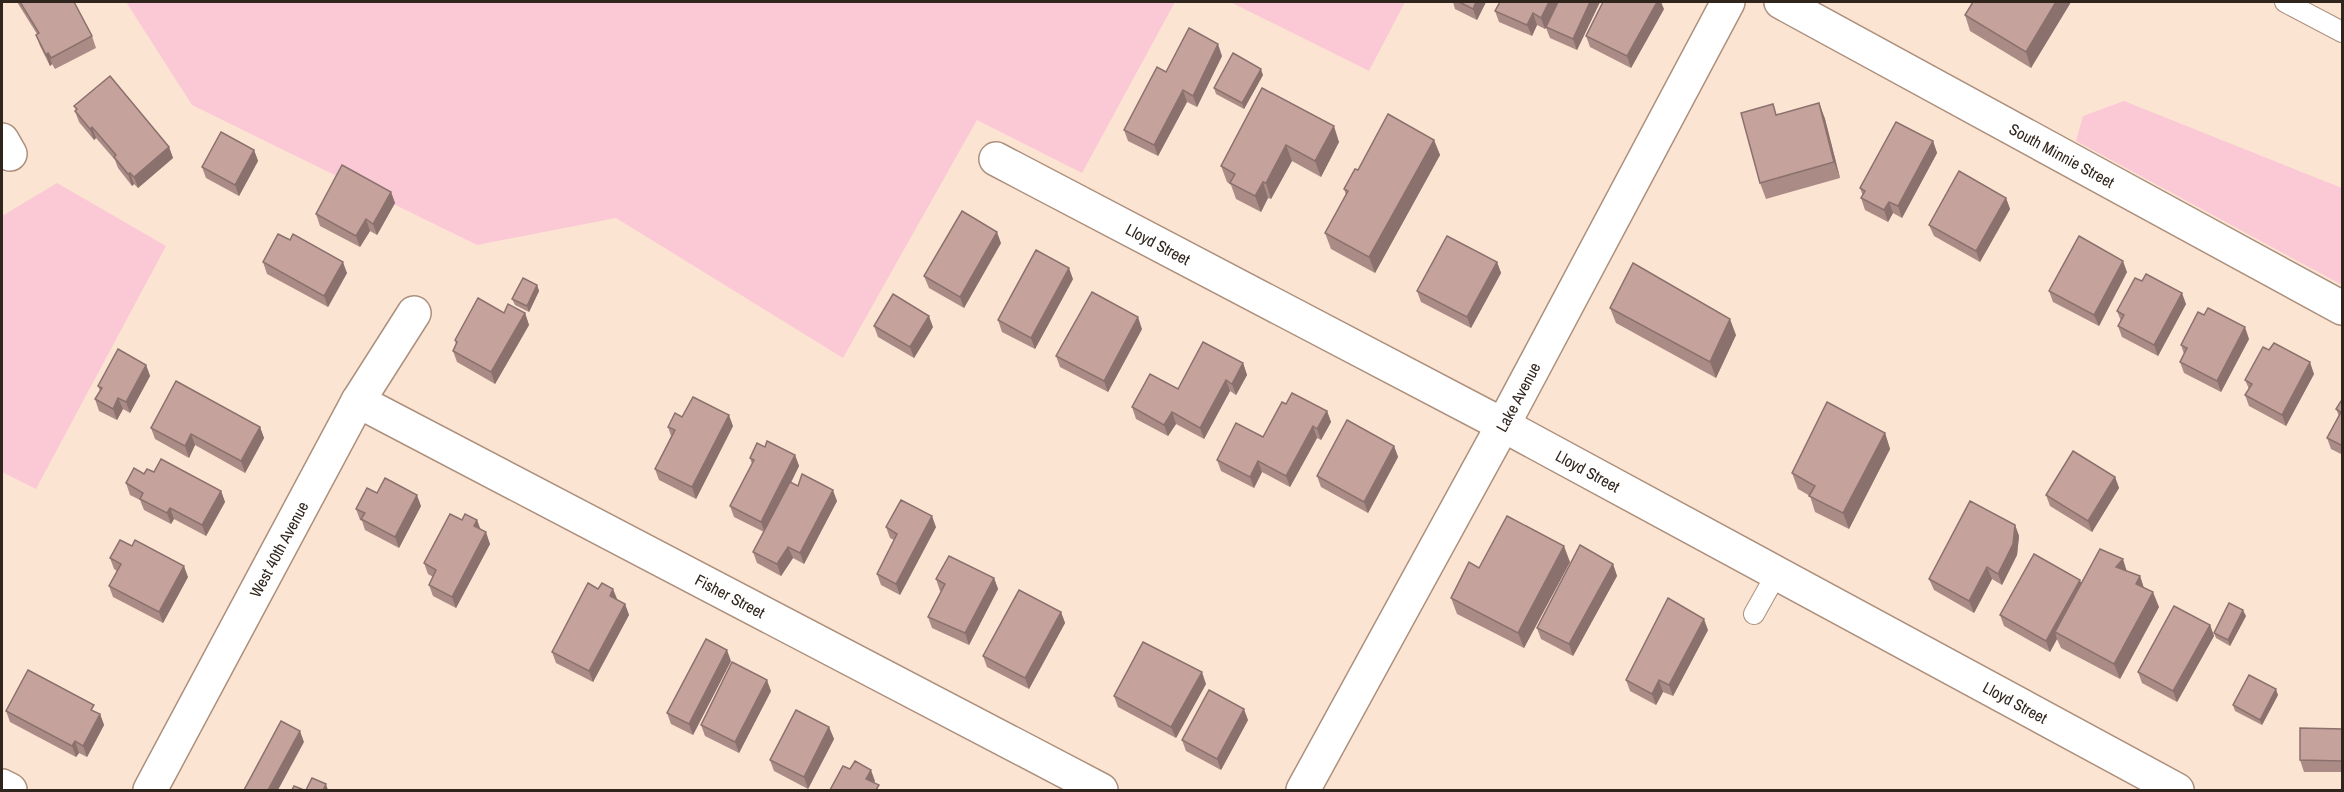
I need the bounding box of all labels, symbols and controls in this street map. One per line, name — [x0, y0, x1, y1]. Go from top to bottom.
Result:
street label: South Minnie Street — [2005, 118, 2119, 193]
street label: Lloyd Street — [1122, 218, 1194, 270]
street label: Lake Avenue — [1490, 358, 1545, 436]
street label: Lloyd Street — [1552, 445, 1624, 497]
street label: West 40th Avenue — [244, 497, 313, 601]
street label: Fisher Street — [691, 568, 769, 623]
street label: Lloyd Street — [1979, 676, 2052, 729]

